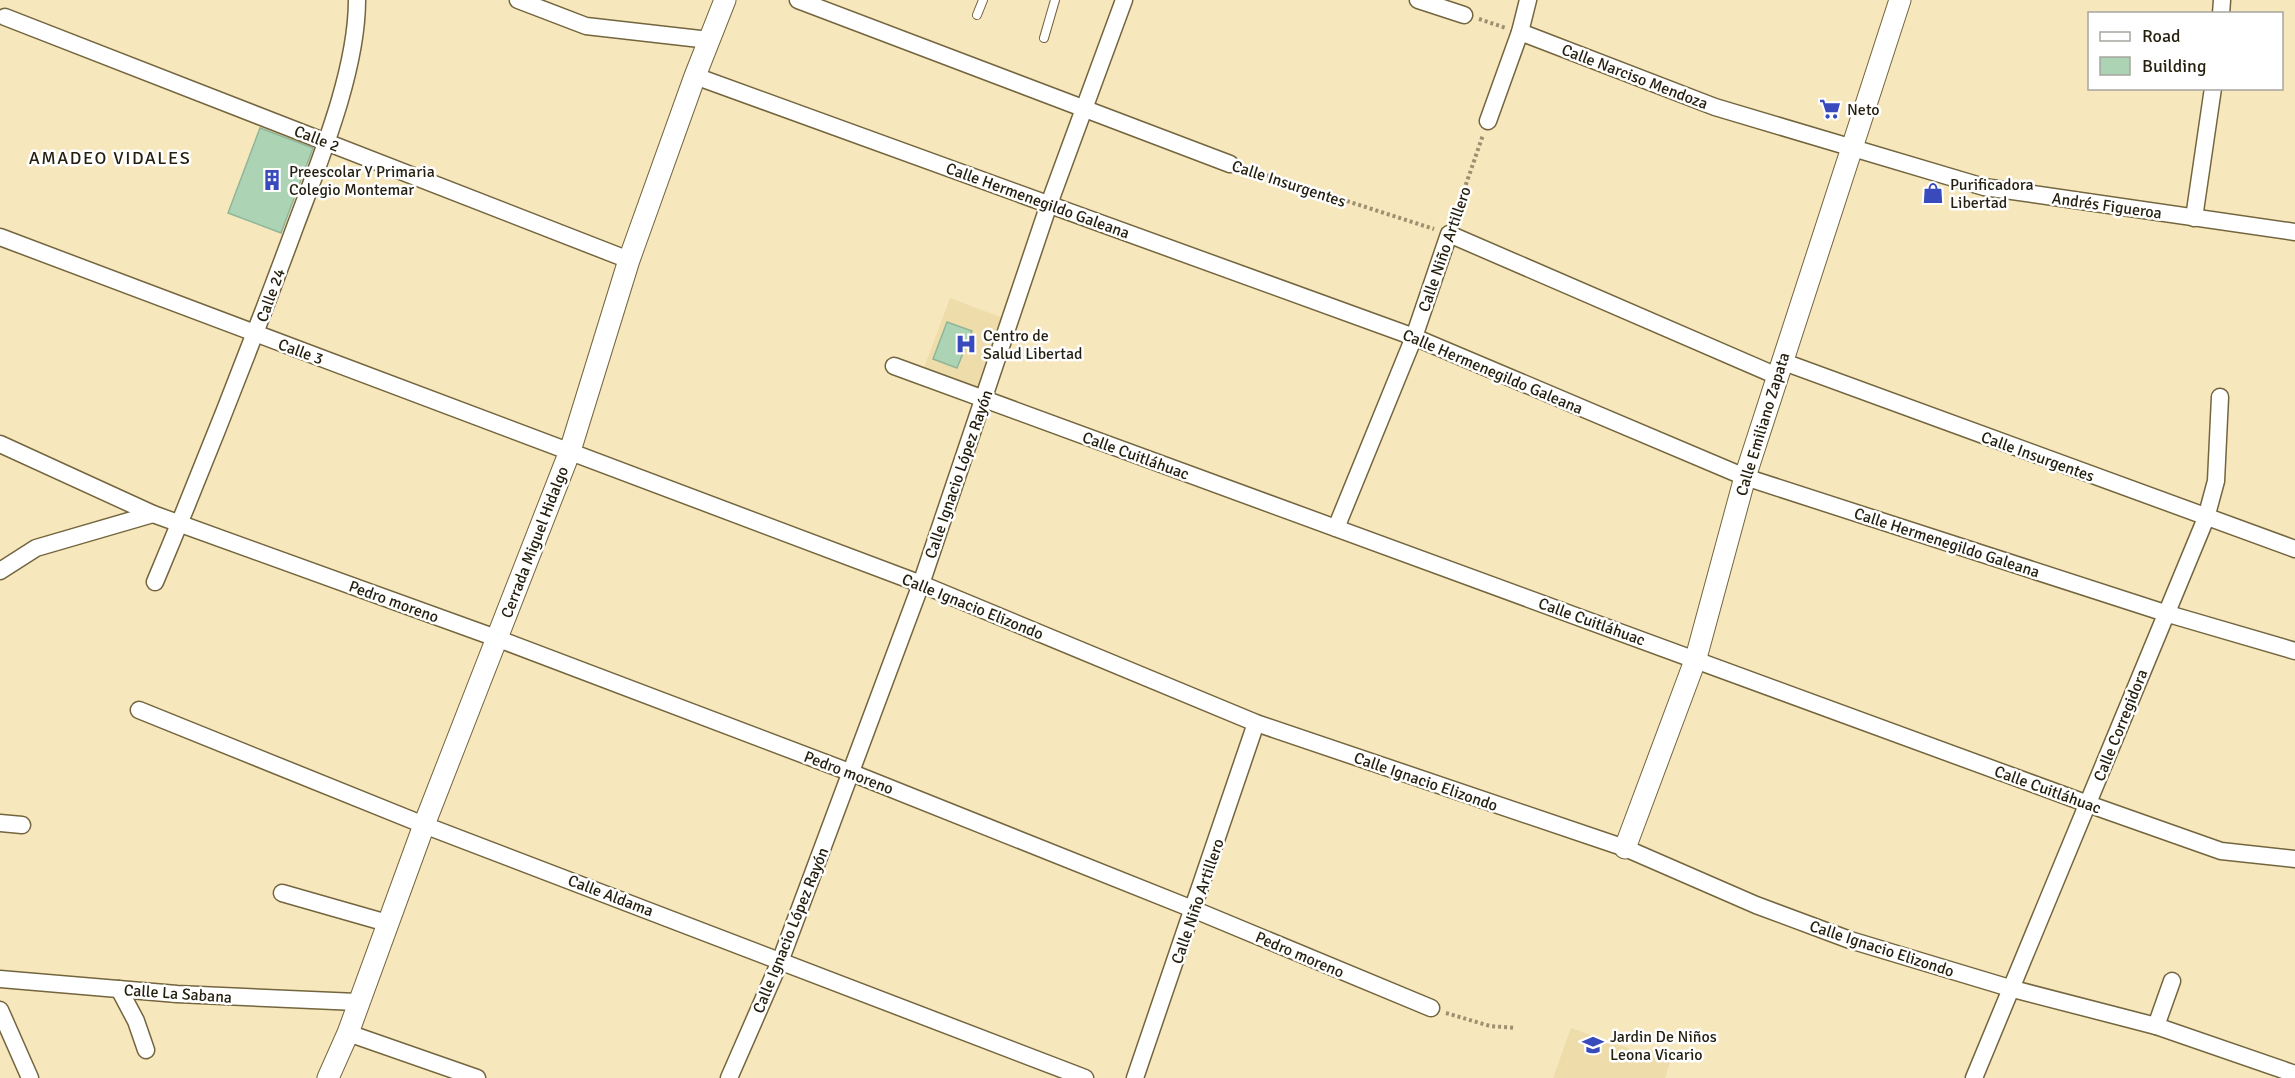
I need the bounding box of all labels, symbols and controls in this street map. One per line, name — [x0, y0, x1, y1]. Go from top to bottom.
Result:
legend — [2088, 12, 2283, 90]
text: Road — [2142, 25, 2181, 47]
street label: Calle Narciso Mendoza — [1559, 40, 1711, 114]
text: Building — [2142, 55, 2206, 77]
supermarket icon: Neto — [1818, 97, 1842, 121]
place label: Neto — [1847, 100, 1880, 120]
street label: Calle 2 — [291, 121, 342, 157]
district label: AMADEO VIDALES — [29, 147, 191, 169]
street label: Calle Insurgentes — [1229, 156, 1348, 212]
street label: Calle Hermenegildo Galeana — [943, 158, 1132, 244]
place label: Preescolar Y Primaria Colegio Montemar — [289, 162, 435, 200]
building icon: Preescolar Y Primaria Colegio Montemar — [260, 168, 284, 192]
place label: Purificadora Libertad — [1950, 175, 2034, 213]
shop icon: Purificadora Libertad — [1921, 181, 1945, 205]
street label: Calle Niño Artillero — [1414, 184, 1476, 315]
street label: Andrés Figueroa — [2051, 188, 2163, 224]
street label: Calle 24 — [252, 265, 290, 325]
street label: Calle Hermenegildo Galeana — [1399, 325, 1586, 419]
place label: Centro de Salud Libertad — [983, 326, 1082, 364]
hospital icon: Centro de Salud Libertad — [954, 332, 978, 356]
street label: Calle 3 — [275, 335, 326, 369]
street label: Calle Emiliano Zapata — [1732, 350, 1794, 498]
street label: Calle Ignacio López Rayón — [921, 387, 997, 561]
street label: Calle Cuitláhuac — [1079, 427, 1192, 485]
street label: Calle Insurgentes — [1978, 427, 2097, 487]
street label: Cerrada Miguel Hidalgo — [497, 464, 573, 621]
street label: Calle Hermenegildo Galeana — [1851, 503, 2042, 582]
street label: Calle Ignacio Elizondo — [899, 569, 1046, 644]
street label: Pedro moreno — [346, 576, 441, 627]
street label: Calle Cuitláhuac — [1535, 593, 1648, 651]
street label: Calle Corregidora — [2089, 666, 2152, 784]
street label: Pedro moreno — [801, 747, 896, 799]
street label: Calle Ignacio Elizondo — [1351, 748, 1500, 816]
street label: Calle Cuitláhuac — [1991, 761, 2104, 819]
street label: Calle Niño Artillero — [1167, 836, 1229, 967]
street label: Calle Ignacio López Rayón — [748, 844, 833, 1016]
street label: Calle Aldama — [565, 870, 656, 921]
street label: Calle Ignacio Elizondo — [1807, 916, 1957, 982]
street label: Pedro moreno — [1252, 927, 1347, 983]
street label: Calle La Sabana — [123, 980, 233, 1008]
place label: Jardin De Niños Leona Vicario — [1610, 1027, 1717, 1065]
school or university icon: Jardin De Niños Leona Vicario — [1581, 1033, 1605, 1057]

